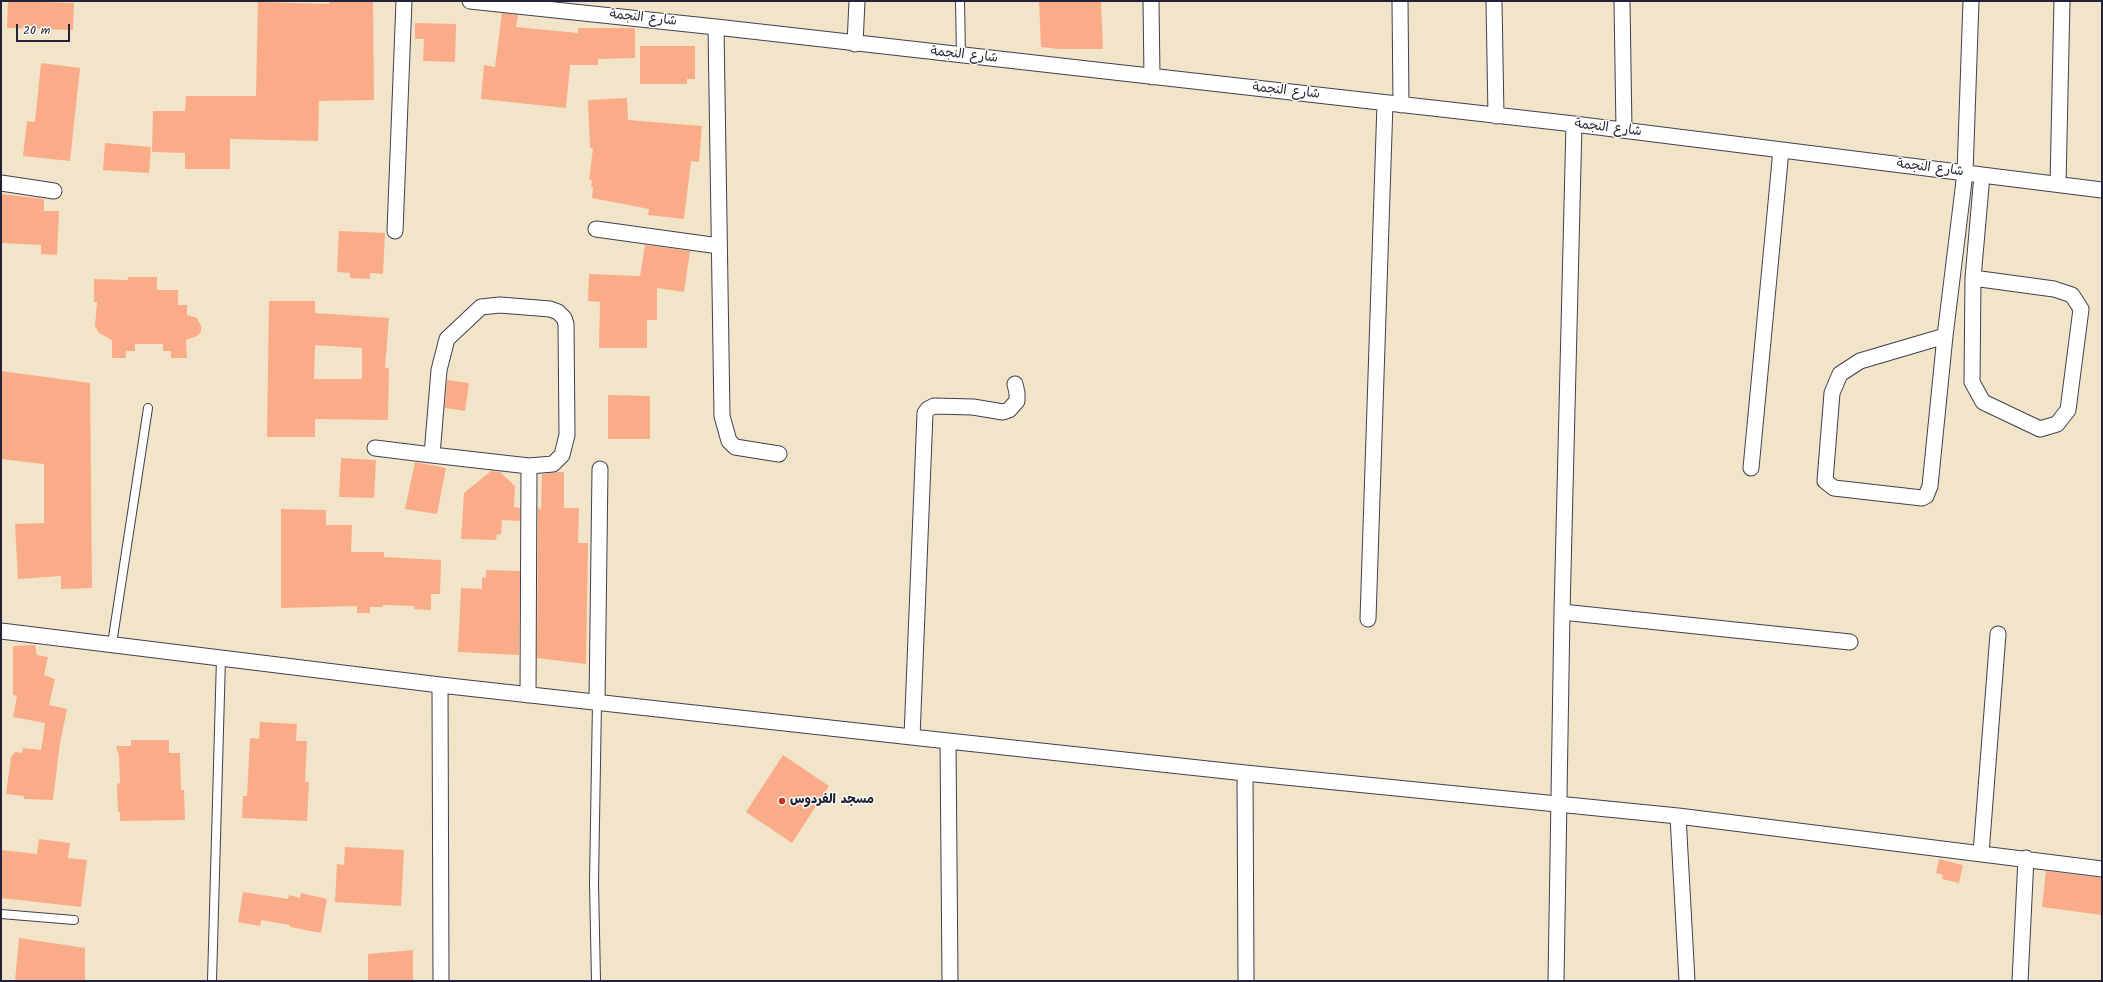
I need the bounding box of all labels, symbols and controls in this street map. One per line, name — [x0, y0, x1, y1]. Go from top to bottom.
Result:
street label: شارع النجمة — [609, 8, 677, 30]
scale bar — [18, 16, 72, 42]
text: 20 m — [23, 21, 50, 40]
street label: شارع النجمة — [930, 45, 998, 67]
street label: شارع النجمة — [1252, 81, 1320, 103]
street label: شارع النجمة — [1573, 117, 1643, 141]
street label: شارع النجمة — [1895, 157, 1965, 181]
place label: مسجد الفردوس — [790, 793, 874, 809]
marker: مسجد الفردوس — [777, 796, 787, 806]

